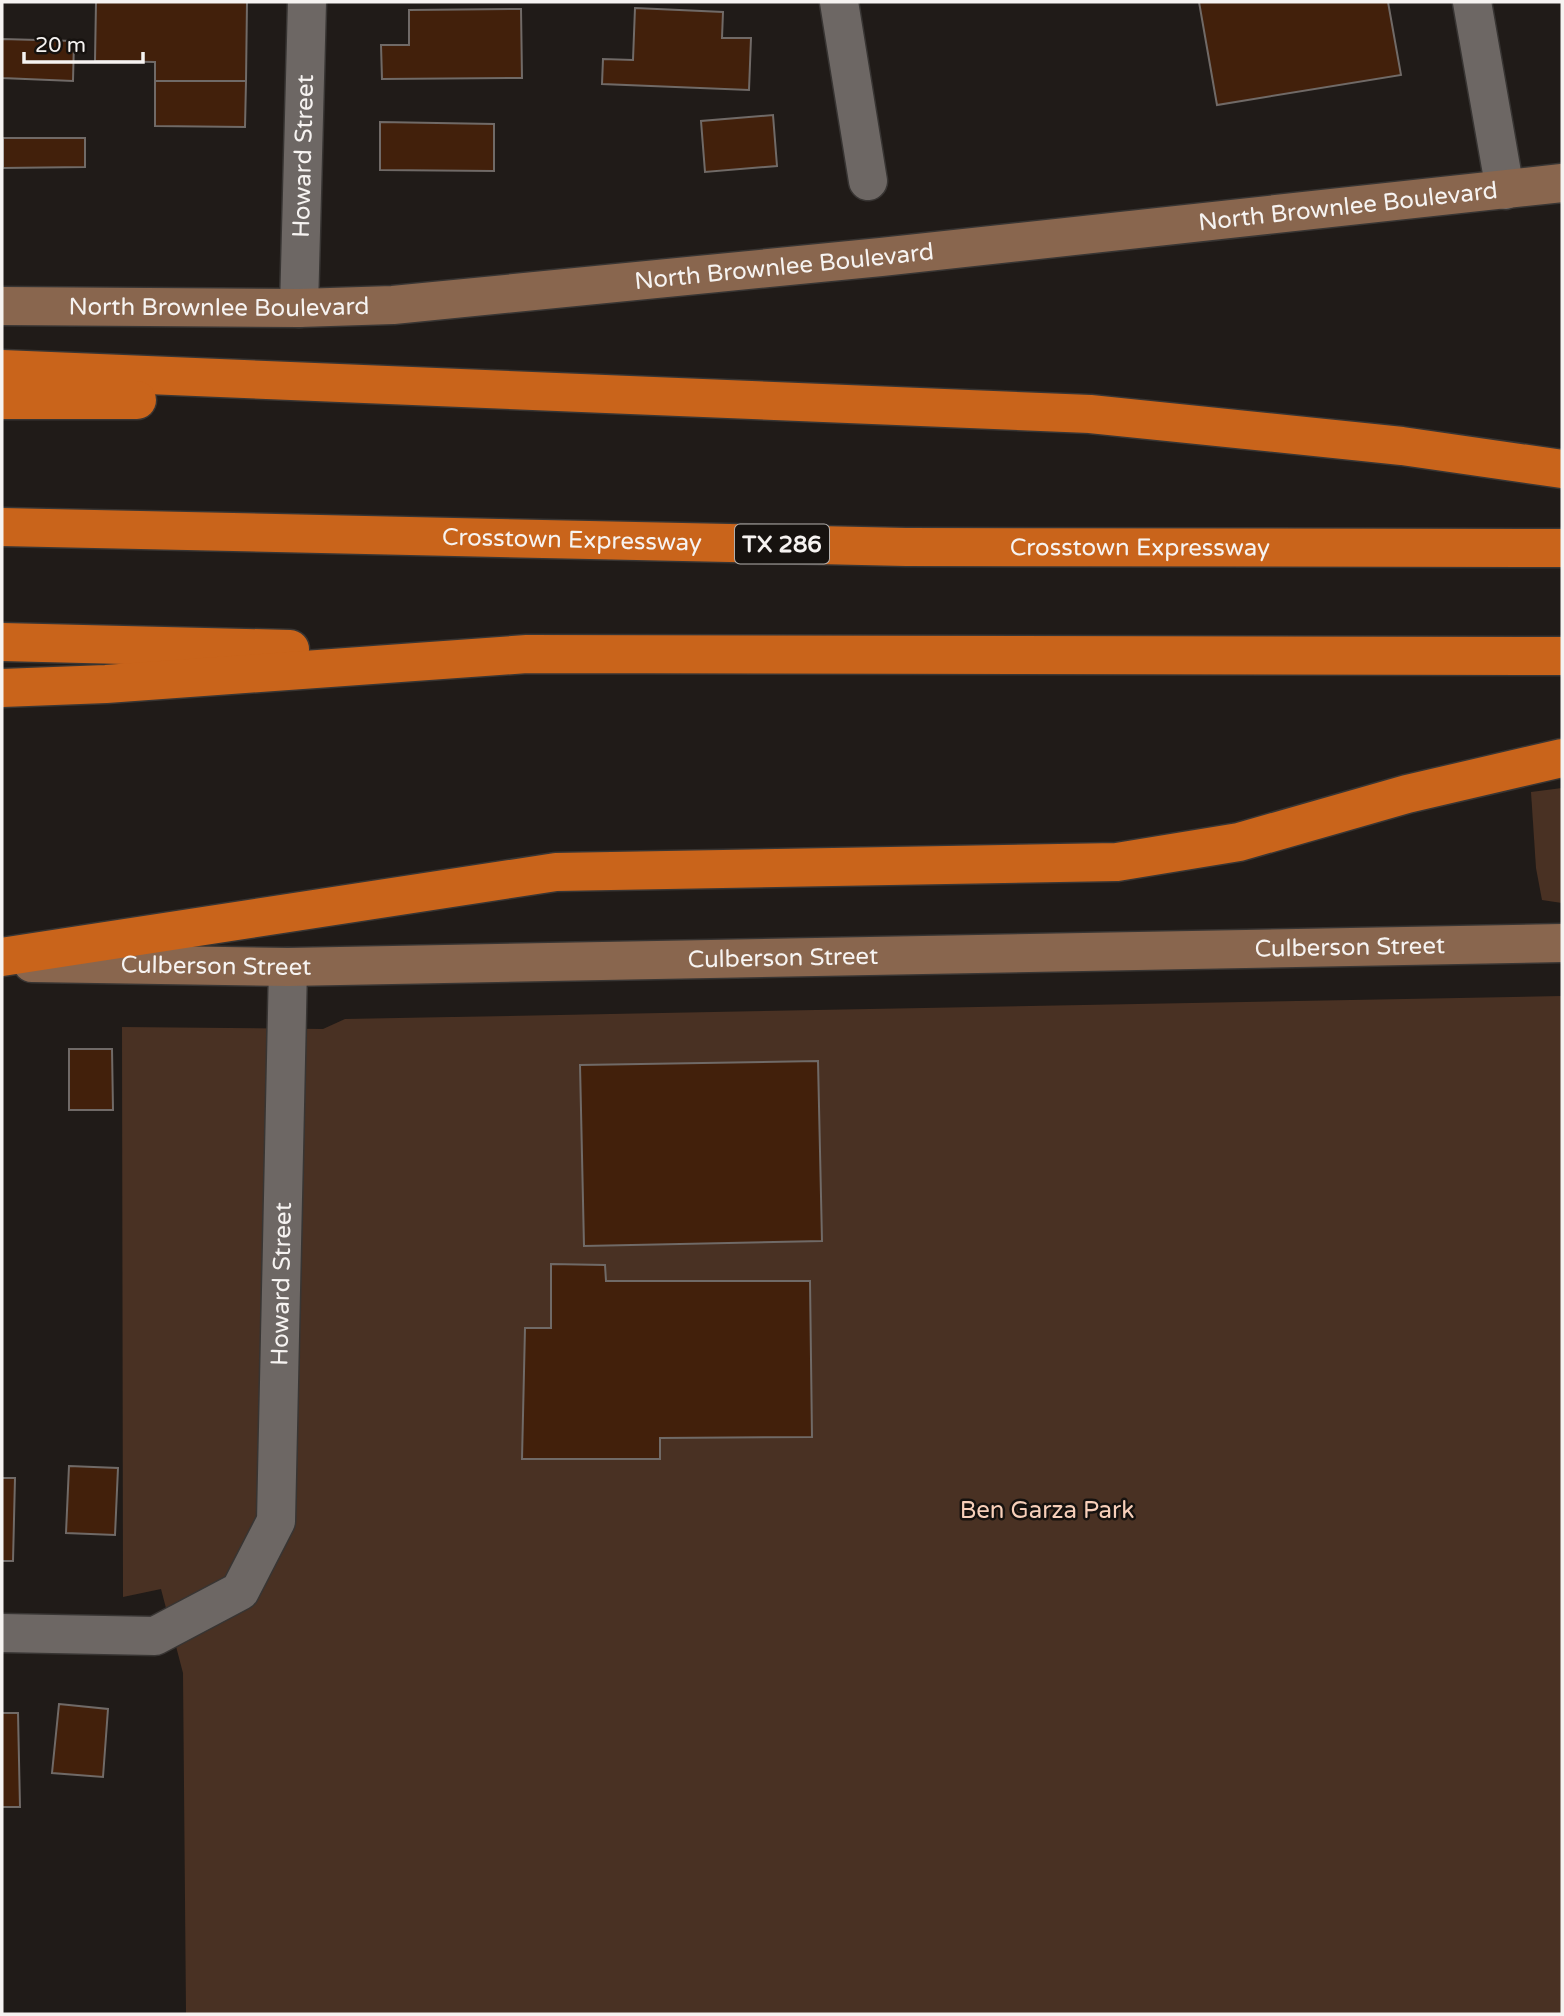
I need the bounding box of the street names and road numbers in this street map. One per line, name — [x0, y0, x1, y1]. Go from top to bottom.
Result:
street label: Howard Street — [287, 74, 320, 238]
street label: North Brownlee Boulevard — [1197, 176, 1499, 237]
street label: North Brownlee Boulevard — [633, 237, 935, 296]
street label: North Brownlee Boulevard — [68, 292, 370, 323]
street label: Crosstown Expressway — [441, 523, 702, 557]
road number: TX 286 — [735, 524, 829, 564]
street label: Crosstown Expressway — [1010, 533, 1270, 563]
street label: Culberson Street — [1254, 931, 1445, 964]
street label: Culberson Street — [687, 942, 878, 974]
street label: Culberson Street — [120, 950, 312, 982]
street label: Howard Street — [265, 1202, 298, 1366]

